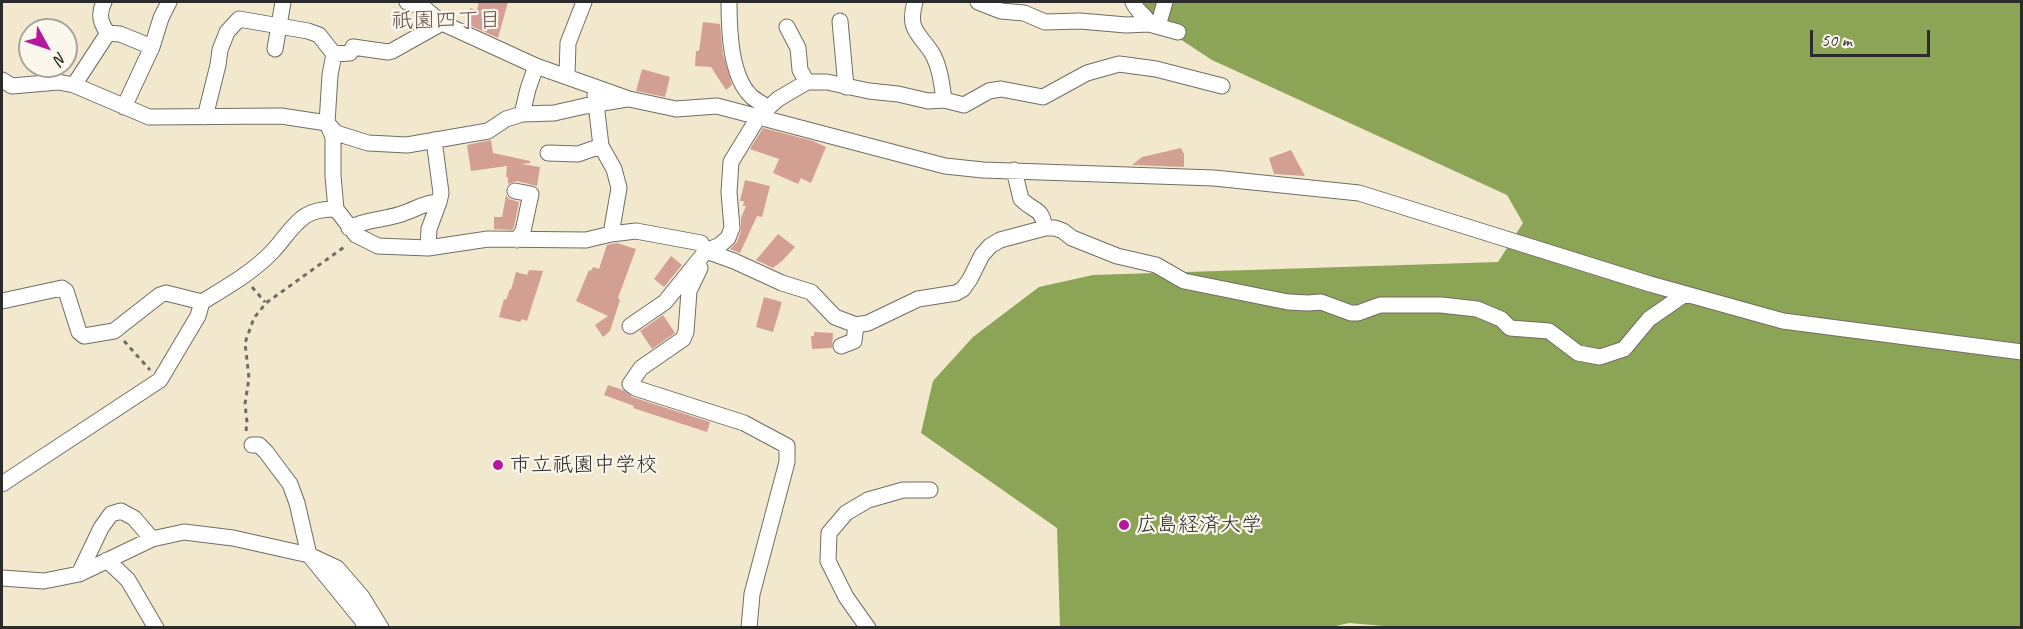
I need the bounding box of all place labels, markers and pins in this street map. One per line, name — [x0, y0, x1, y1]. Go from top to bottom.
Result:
place label: 市立祇園中学校 — [510, 452, 657, 478]
marker: 市立祇園中学校 — [491, 458, 505, 472]
place label: 広島経済大学 — [1136, 512, 1262, 538]
marker: 広島経済大学 — [1117, 518, 1131, 532]

